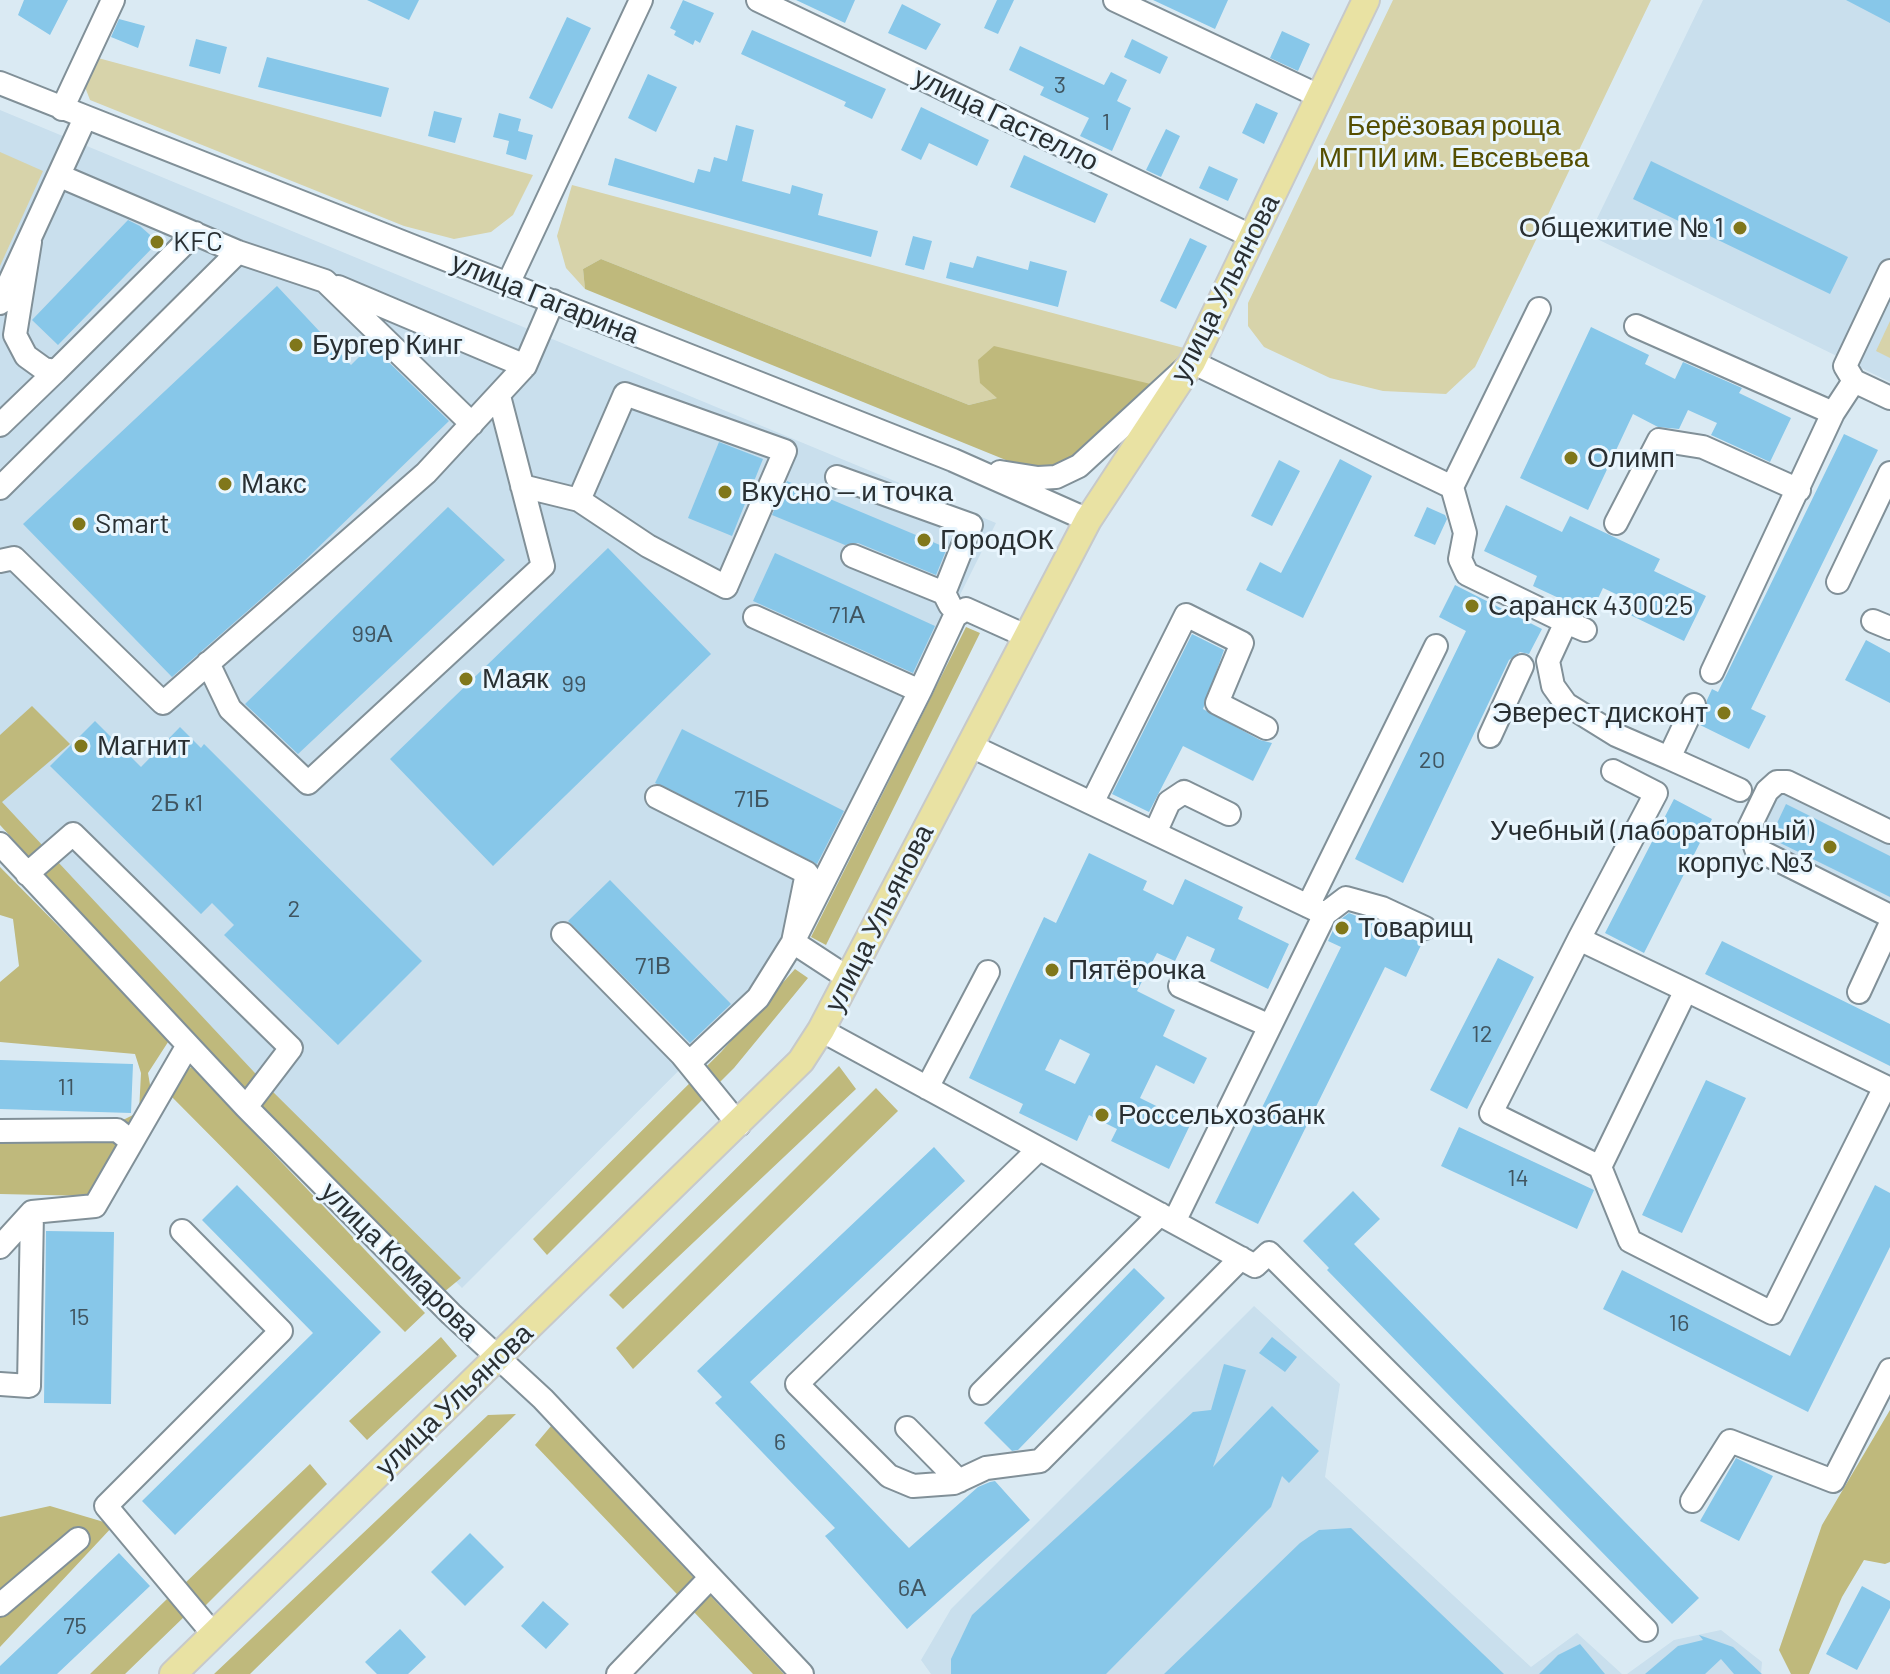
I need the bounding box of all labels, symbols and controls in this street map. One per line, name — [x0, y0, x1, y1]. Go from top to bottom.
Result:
street label: улица Гастелло — [908, 60, 1104, 178]
house number: 3 — [1054, 71, 1066, 99]
house number: 1 — [1102, 108, 1110, 136]
park label: Берёзовая роща МГПИ им. Евсевьева — [1319, 109, 1589, 175]
street label: улица Ульянова — [1163, 189, 1287, 387]
place label: Общежитие № 1 — [1519, 211, 1724, 245]
marker: Общежитие № 1 — [1731, 219, 1749, 237]
place label: KFC — [173, 225, 223, 259]
marker: KFC — [148, 233, 166, 251]
street label: улица Гагарина — [446, 245, 644, 351]
place label: Бургер Кинг — [312, 328, 463, 362]
marker: Бургер Кинг — [287, 336, 305, 354]
place label: Олимп — [1587, 441, 1675, 475]
marker: Олимп — [1562, 449, 1580, 467]
place label: Макс — [241, 467, 307, 501]
marker: Макс — [216, 475, 234, 493]
place label: Вкусно — и точка — [741, 475, 953, 509]
marker: Вкусно — и точка — [716, 483, 734, 501]
place label: Smart — [95, 507, 170, 541]
marker: Smart — [70, 515, 88, 533]
place label: ГородОК — [940, 523, 1054, 557]
marker: ГородОК — [915, 531, 933, 549]
place label: Саранск 430025 — [1488, 589, 1693, 623]
marker: Саранск 430025 — [1463, 597, 1481, 615]
house number: 71А — [829, 601, 865, 629]
house number: 99А — [351, 620, 393, 648]
place label: Маяк — [482, 662, 549, 696]
marker: Маяк — [457, 670, 475, 688]
house number: 99 — [561, 670, 587, 698]
place label: Эверест дисконт — [1492, 696, 1708, 730]
marker: Эверест дисконт — [1715, 704, 1733, 722]
place label: Магнит — [97, 729, 190, 763]
marker: Магнит — [72, 737, 90, 755]
house number: 20 — [1419, 746, 1445, 774]
house number: 71Б — [734, 785, 770, 813]
house number: 2Б к1 — [151, 789, 203, 817]
place label: Учебный (лабораторный) корпус №3 — [1490, 814, 1814, 880]
street label: улица Ульянова — [817, 819, 941, 1017]
marker: Учебный (лабораторный) корпус №3 — [1821, 838, 1839, 856]
house number: 2 — [288, 895, 300, 923]
place label: Товарищ — [1358, 911, 1473, 945]
marker: Товарищ — [1333, 919, 1351, 937]
house number: 71В — [635, 952, 671, 980]
place label: Пятёрочка — [1068, 953, 1205, 987]
marker: Пятёрочка — [1043, 961, 1061, 979]
house number: 12 — [1471, 1020, 1493, 1048]
house number: 11 — [58, 1073, 74, 1101]
place label: Россельхозбанк — [1118, 1098, 1325, 1132]
marker: Россельхозбанк — [1093, 1106, 1111, 1124]
house number: 14 — [1507, 1164, 1529, 1192]
street label: улица Комарова — [314, 1175, 486, 1347]
house number: 15 — [69, 1303, 89, 1331]
house number: 16 — [1669, 1309, 1689, 1337]
street label: улица Ульянова — [368, 1316, 540, 1484]
house number: 6 — [774, 1428, 786, 1456]
house number: 6А — [898, 1574, 926, 1602]
house number: 75 — [63, 1612, 87, 1640]

